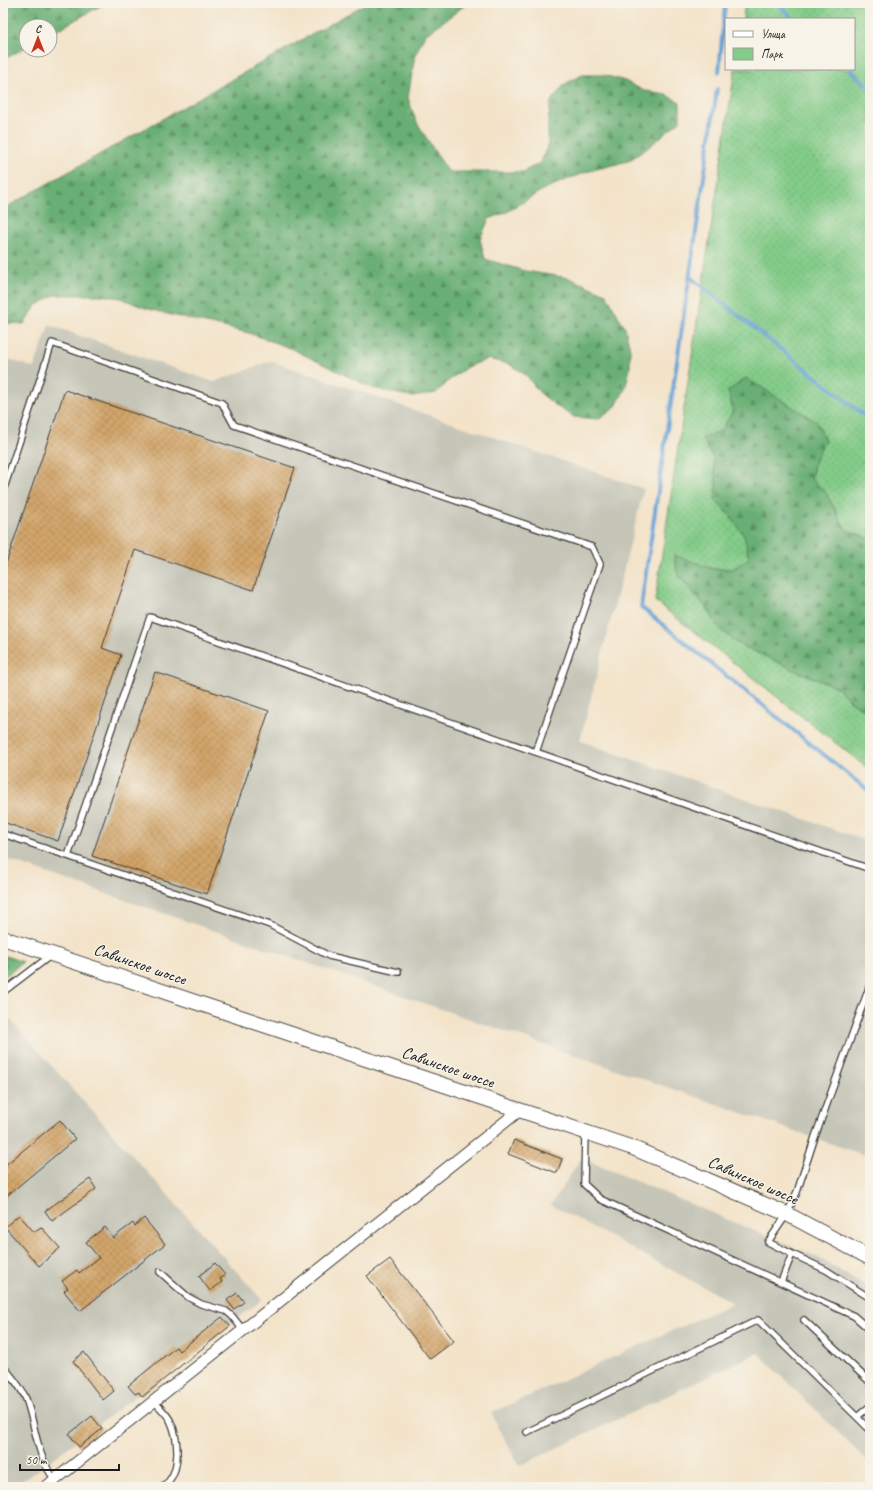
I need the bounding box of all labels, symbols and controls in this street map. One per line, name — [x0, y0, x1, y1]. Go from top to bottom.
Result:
north arrow — [18, 18, 58, 58]
legend — [725, 18, 855, 70]
text: С — [35, 21, 42, 35]
text: Улица — [761, 26, 786, 42]
text: Парк — [761, 46, 784, 62]
street label: Савинское шоссе — [91, 938, 190, 990]
street label: Савинское шоссе — [399, 1041, 498, 1093]
street label: Савинское шоссе — [705, 1151, 803, 1210]
scale bar — [20, 1446, 119, 1472]
text: 50 m — [26, 1452, 48, 1468]

